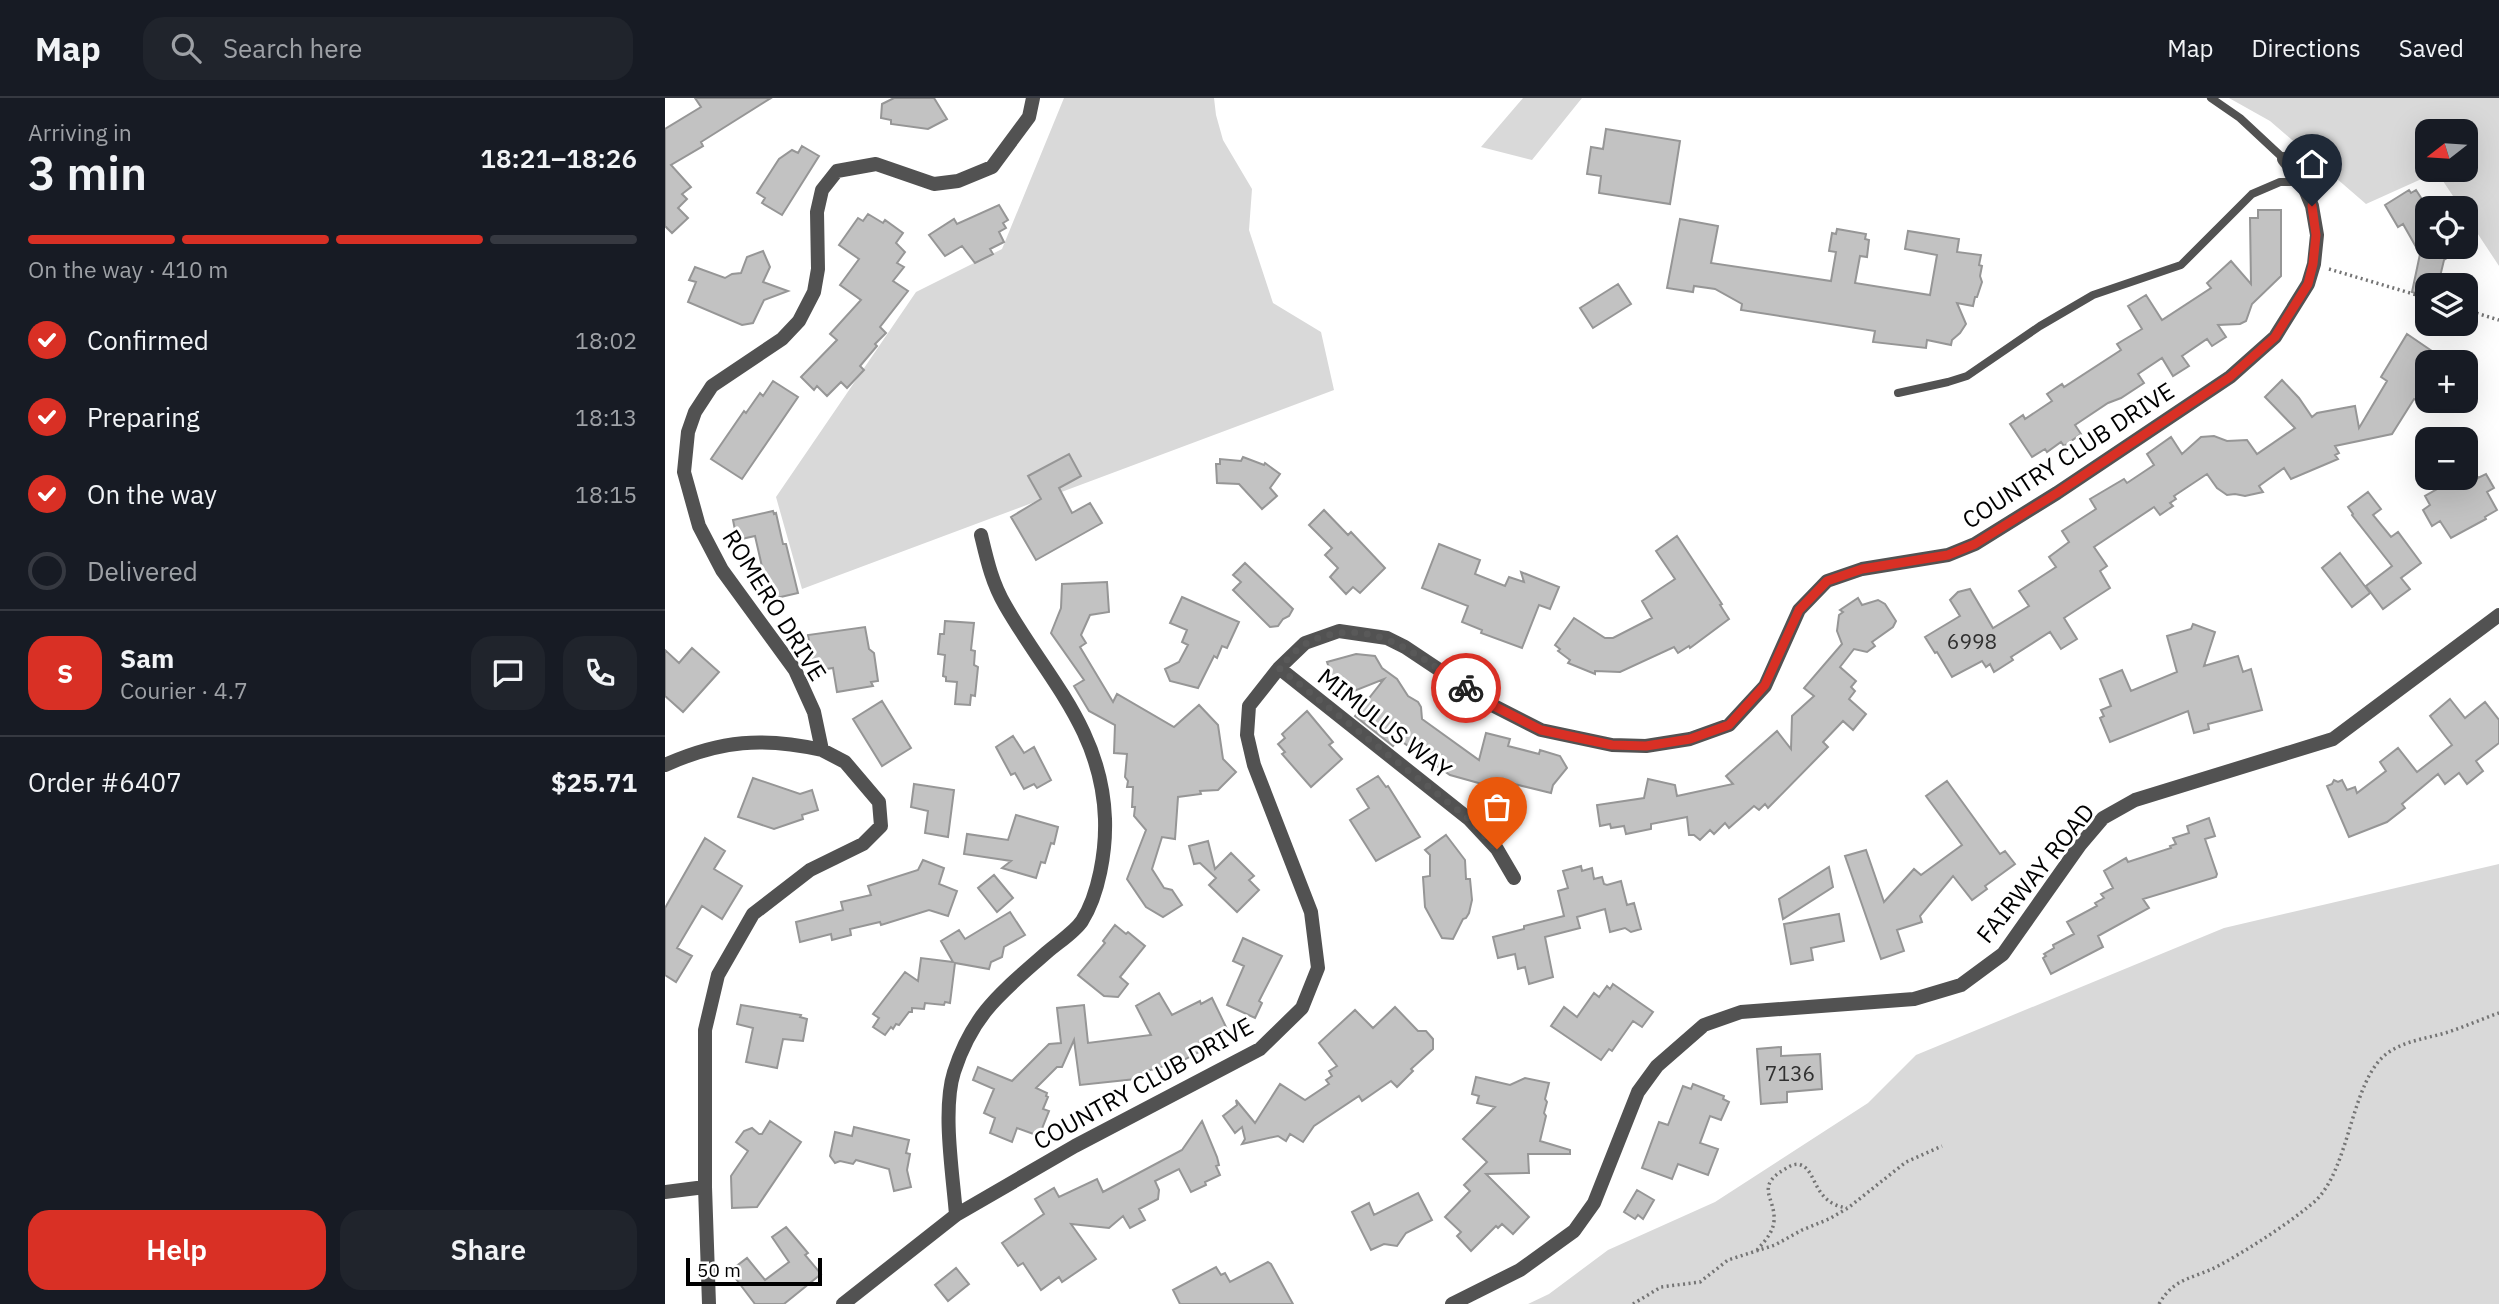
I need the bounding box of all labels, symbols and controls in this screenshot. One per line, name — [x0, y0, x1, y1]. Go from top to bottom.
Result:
search box — [143, 17, 633, 80]
text: Map — [35, 27, 101, 70]
icon: search — [167, 29, 205, 67]
text: Search here — [223, 31, 362, 65]
text: Map — [2167, 32, 2213, 64]
text: Directions — [2251, 32, 2361, 64]
text: Saved — [2399, 32, 2464, 64]
text: Arriving in — [28, 117, 132, 147]
north arrow — [2415, 119, 2478, 182]
map controls — [2415, 119, 2478, 490]
pin — [2282, 134, 2342, 206]
text: 18:21–18:26 — [480, 141, 637, 175]
text: 3 min — [28, 143, 147, 203]
icon: home — [2293, 145, 2331, 183]
button: locate — [2415, 196, 2478, 259]
text: On the way · 410 m — [28, 254, 228, 284]
button: layers — [2415, 273, 2478, 336]
icon: check — [28, 321, 66, 359]
text: Confirmed — [87, 323, 209, 357]
text: 18:02 — [575, 325, 637, 355]
button: + — [2415, 350, 2478, 413]
street label: COUNTRY CLUB DRIVE — [1956, 374, 2180, 536]
icon: check — [28, 398, 66, 436]
text: Preparing — [87, 400, 200, 434]
text: 18:13 — [575, 402, 637, 432]
button: − — [2415, 427, 2478, 490]
icon: check — [28, 475, 66, 513]
text: On the way — [87, 477, 217, 511]
text: 18:15 — [575, 479, 637, 509]
street label: ROMERO DRIVE — [716, 523, 834, 687]
text: Delivered — [87, 554, 198, 588]
house number: 6998 — [1947, 627, 1997, 655]
button: chat — [471, 636, 545, 710]
button: phone — [563, 636, 637, 710]
text: Sam — [120, 641, 174, 675]
courier — [1431, 653, 1501, 723]
text: S — [57, 656, 73, 690]
street label: MIMULUS WAY — [1311, 661, 1459, 785]
icon: bike — [1447, 669, 1485, 707]
text: Courier · 4.7 — [120, 675, 248, 705]
text: Order #6407 — [28, 765, 182, 799]
text: $25.71 — [551, 765, 637, 799]
pin — [1467, 777, 1527, 849]
icon: bag — [1478, 788, 1516, 826]
street label: FAIRWAY ROAD — [1969, 796, 2101, 950]
street label: COUNTRY CLUB DRIVE — [1027, 1009, 1259, 1157]
house number: 7136 — [1765, 1059, 1815, 1087]
button: Help — [28, 1210, 326, 1290]
button: Share — [340, 1210, 637, 1290]
scale bar — [686, 1255, 823, 1287]
text: 50 m — [697, 1258, 741, 1282]

